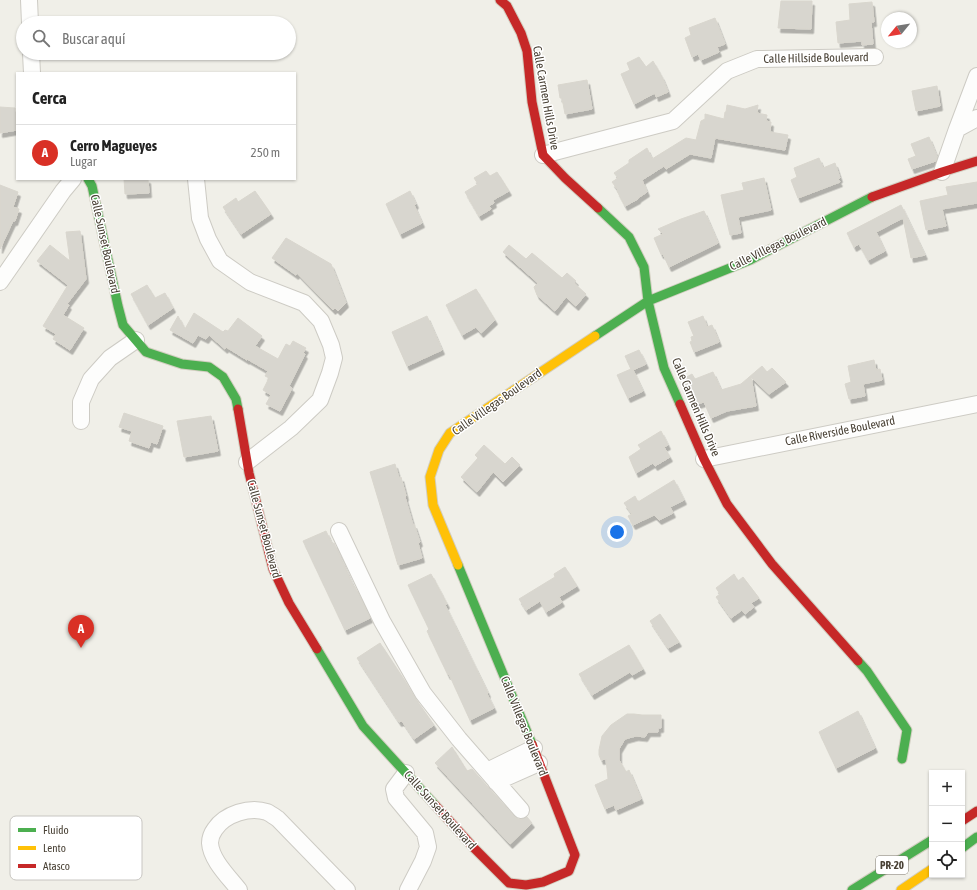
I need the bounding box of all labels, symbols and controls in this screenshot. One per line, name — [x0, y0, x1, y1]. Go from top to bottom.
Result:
north arrow — [881, 12, 917, 48]
search box — [16, 16, 296, 60]
icon: search — [30, 27, 52, 49]
text: Buscar aquí — [62, 30, 125, 47]
street label: Calle Carmen Hills Drive — [530, 45, 562, 151]
street label: Calle Hillside Boulevard — [763, 50, 869, 66]
text: Cerca — [32, 88, 67, 108]
text: Cerro Magueyes — [70, 137, 157, 154]
text: A — [42, 145, 48, 160]
text: 250 m — [251, 145, 280, 160]
text: Lugar — [70, 154, 97, 169]
street label: Calle Sunset Boulevard — [88, 193, 122, 295]
street label: Calle Villegas Boulevard — [727, 214, 829, 274]
street label: Calle Carmen Hills Drive — [669, 356, 723, 458]
street label: Calle Villegas Boulevard — [449, 366, 545, 438]
street label: Calle Riverside Boulevard — [784, 413, 896, 449]
street label: Calle Sunset Boulevard — [244, 478, 284, 580]
your location — [607, 522, 627, 542]
pin: A — [68, 615, 94, 648]
street label: Calle Villegas Boulevard — [498, 674, 550, 778]
street label: Calle Sunset Boulevard — [401, 768, 479, 852]
map controls — [929, 770, 965, 878]
button: + — [929, 770, 965, 806]
button: − — [929, 806, 965, 842]
legend — [10, 816, 142, 880]
text: Fluido — [43, 824, 69, 836]
text: Lento — [43, 842, 66, 854]
button: locate — [929, 842, 965, 878]
road number: PR-20 — [876, 856, 908, 874]
text: Atasco — [43, 860, 70, 872]

